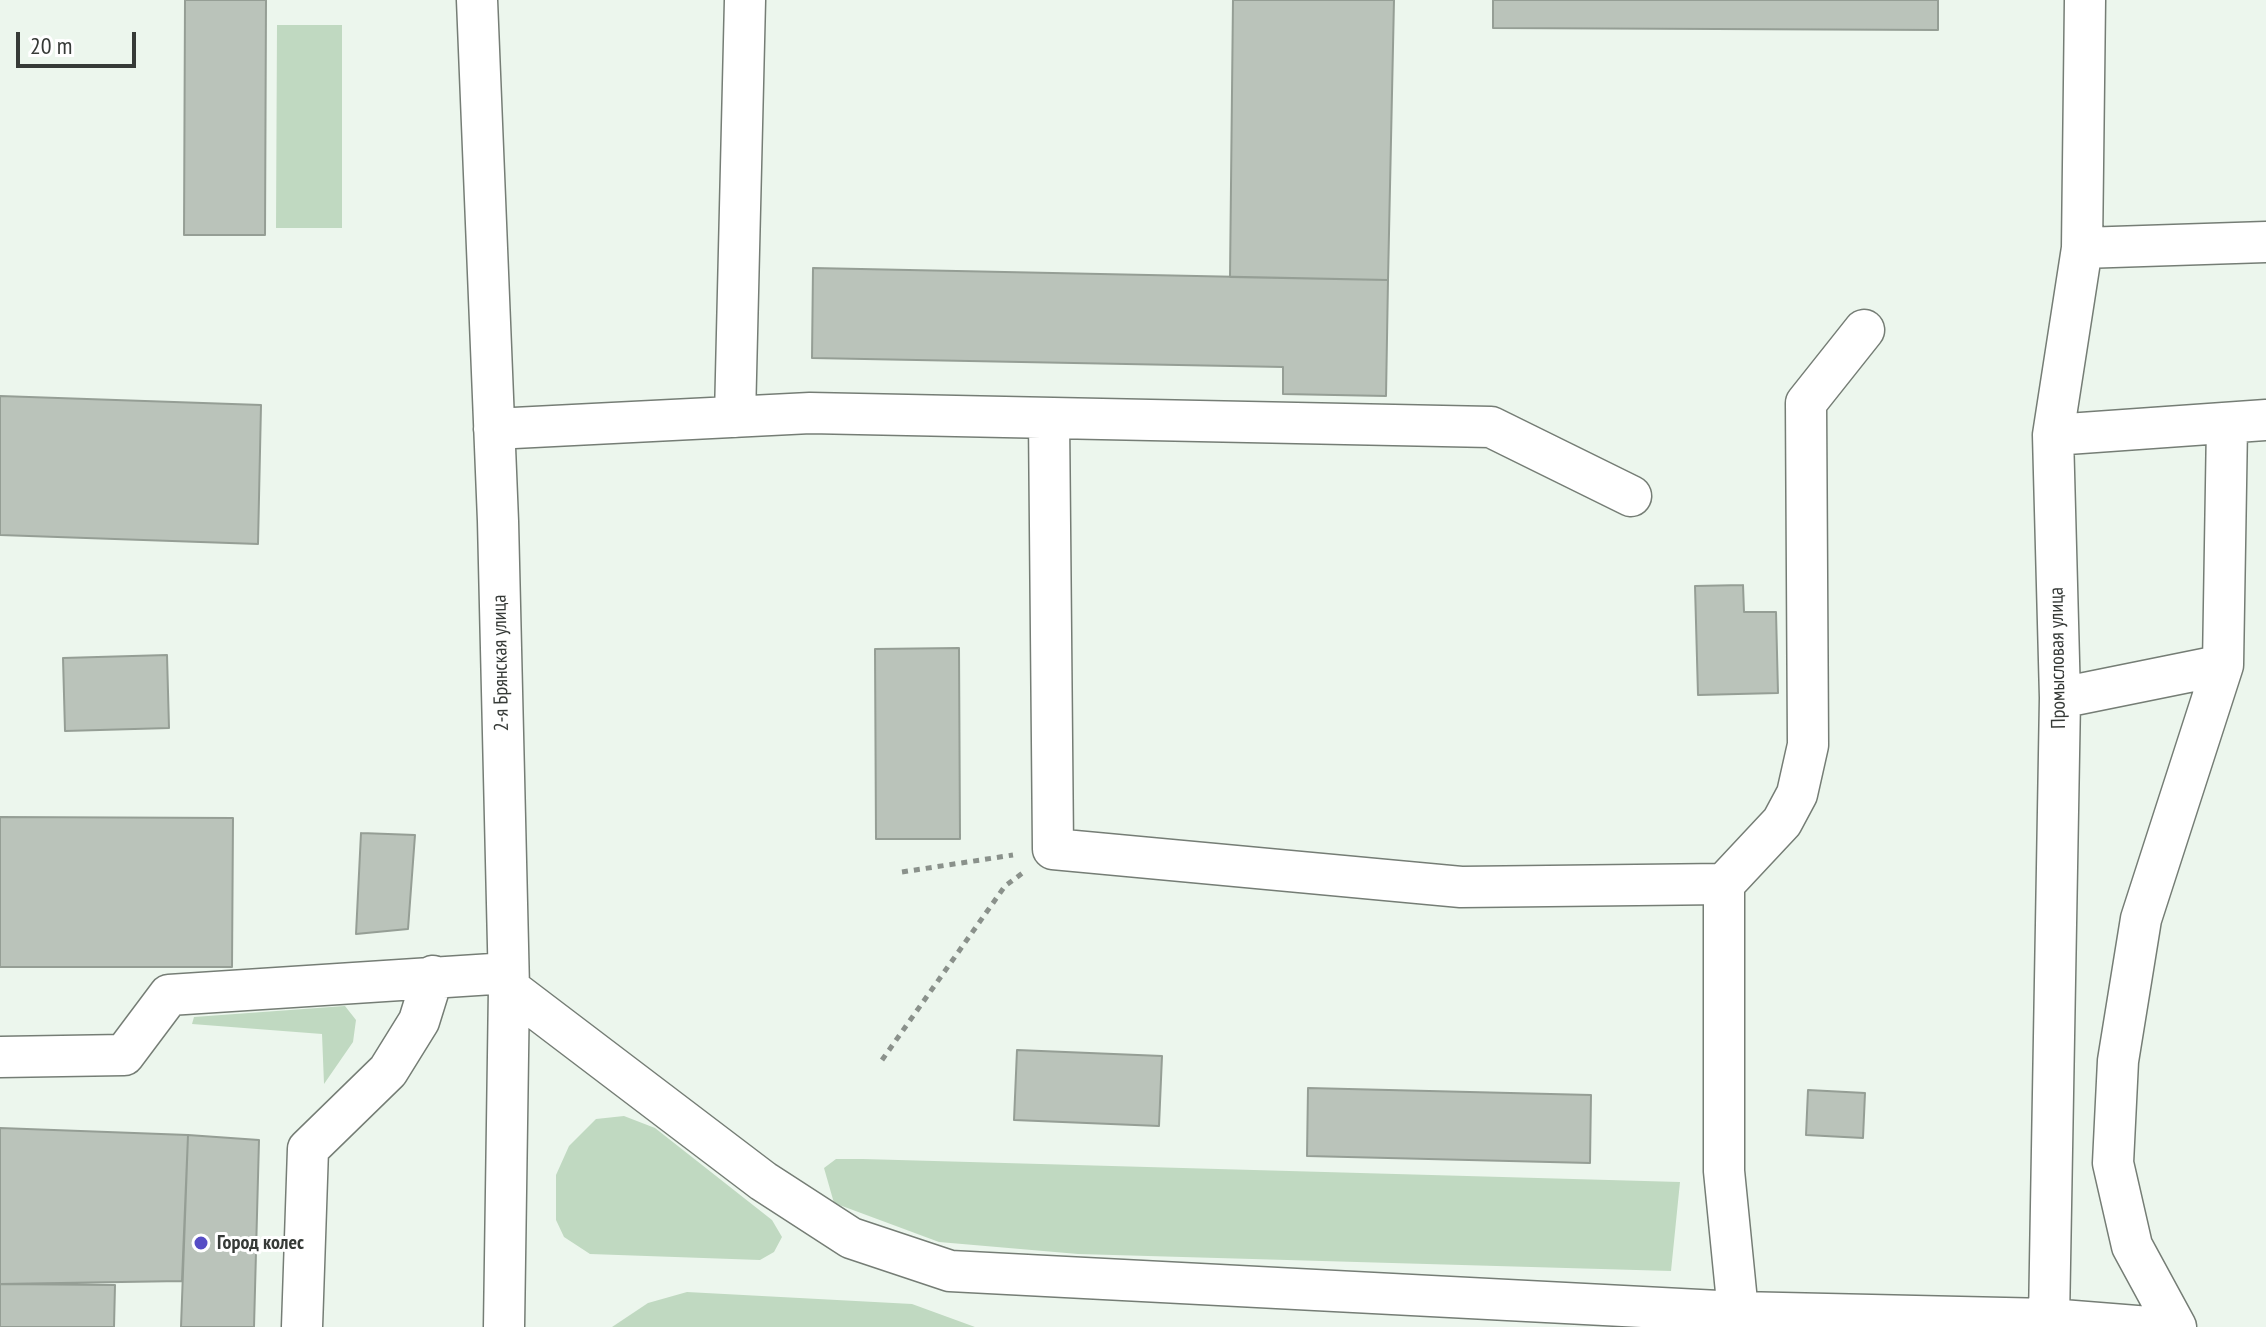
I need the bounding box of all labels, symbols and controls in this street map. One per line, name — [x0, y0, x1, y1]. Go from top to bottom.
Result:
scale bar — [20, 16, 140, 66]
text: 20 m — [30, 30, 72, 61]
street label: Промысловая улица — [2045, 587, 2071, 729]
street label: 2-я Брянская улица — [488, 594, 514, 732]
place label: Город колес — [217, 1231, 304, 1255]
marker: Город колес — [192, 1234, 210, 1252]

